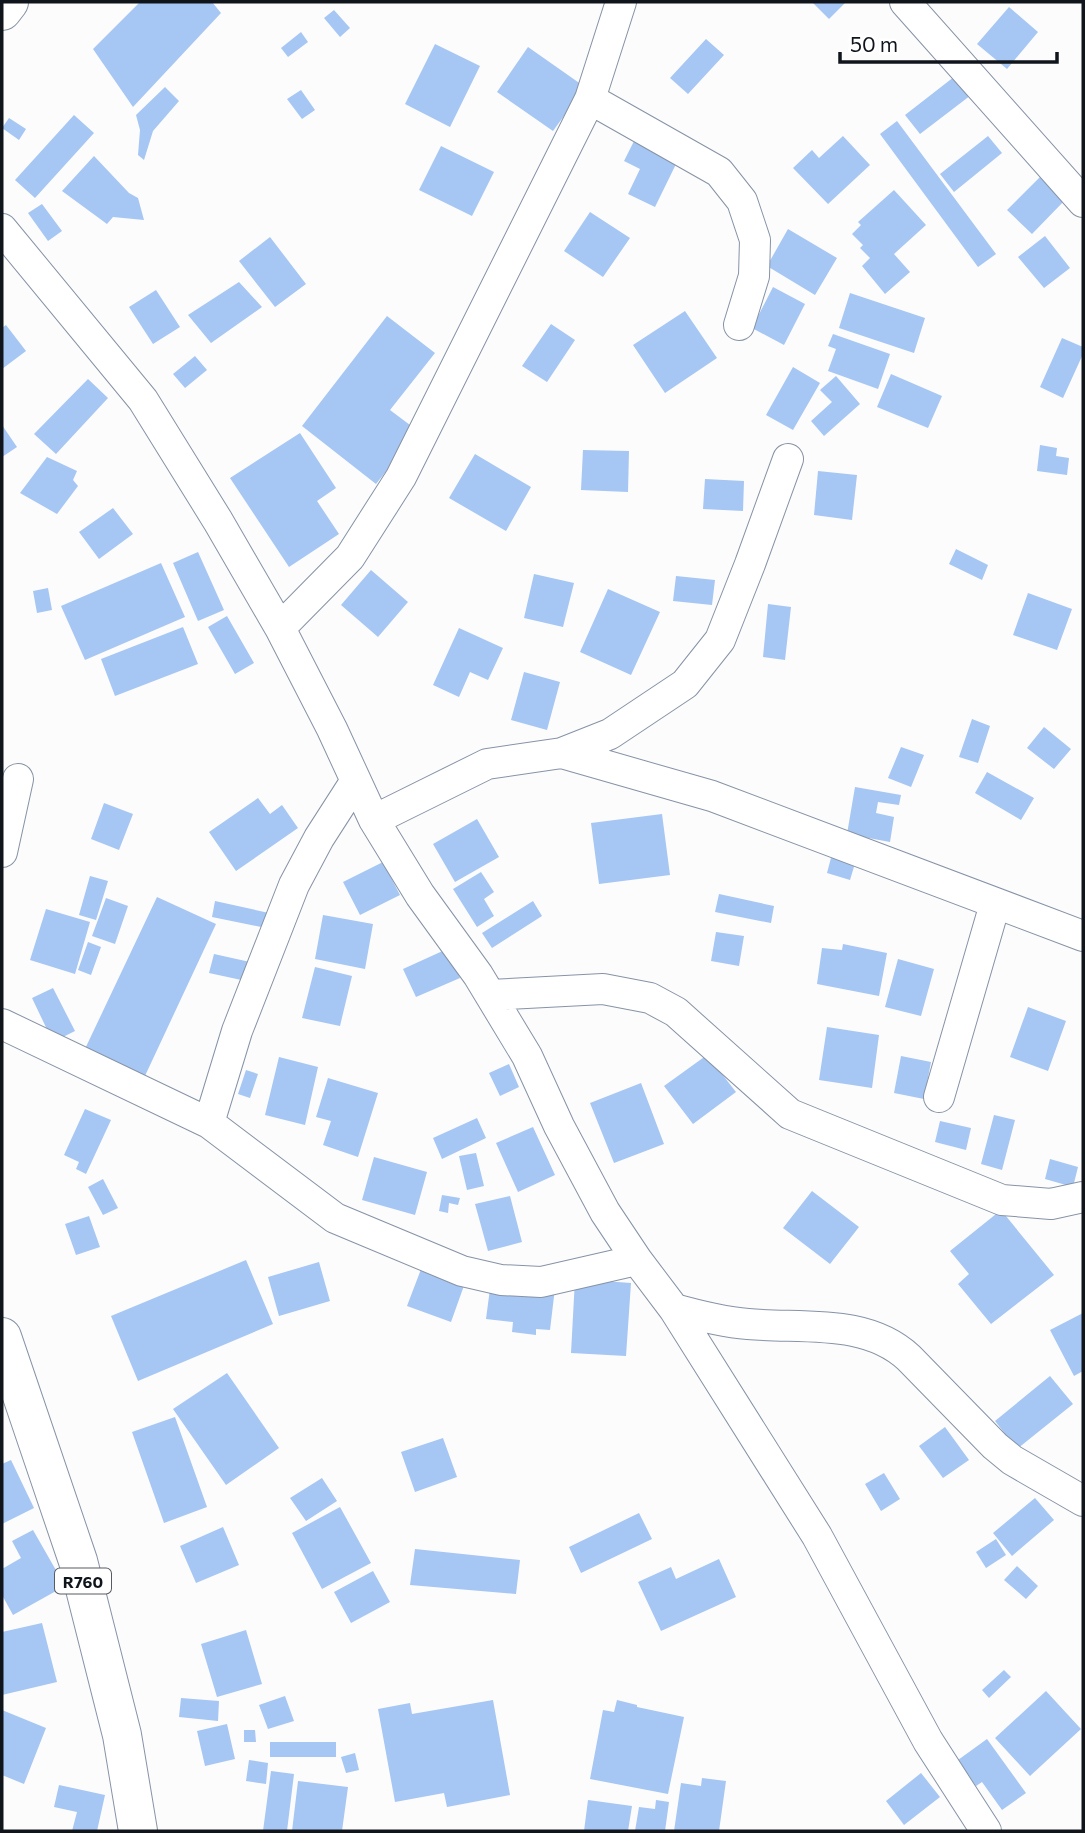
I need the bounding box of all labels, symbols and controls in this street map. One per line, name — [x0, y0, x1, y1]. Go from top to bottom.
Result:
scale bar — [840, 21, 1057, 65]
text: 50 m — [850, 31, 898, 56]
road number: R760 — [55, 1568, 111, 1594]

